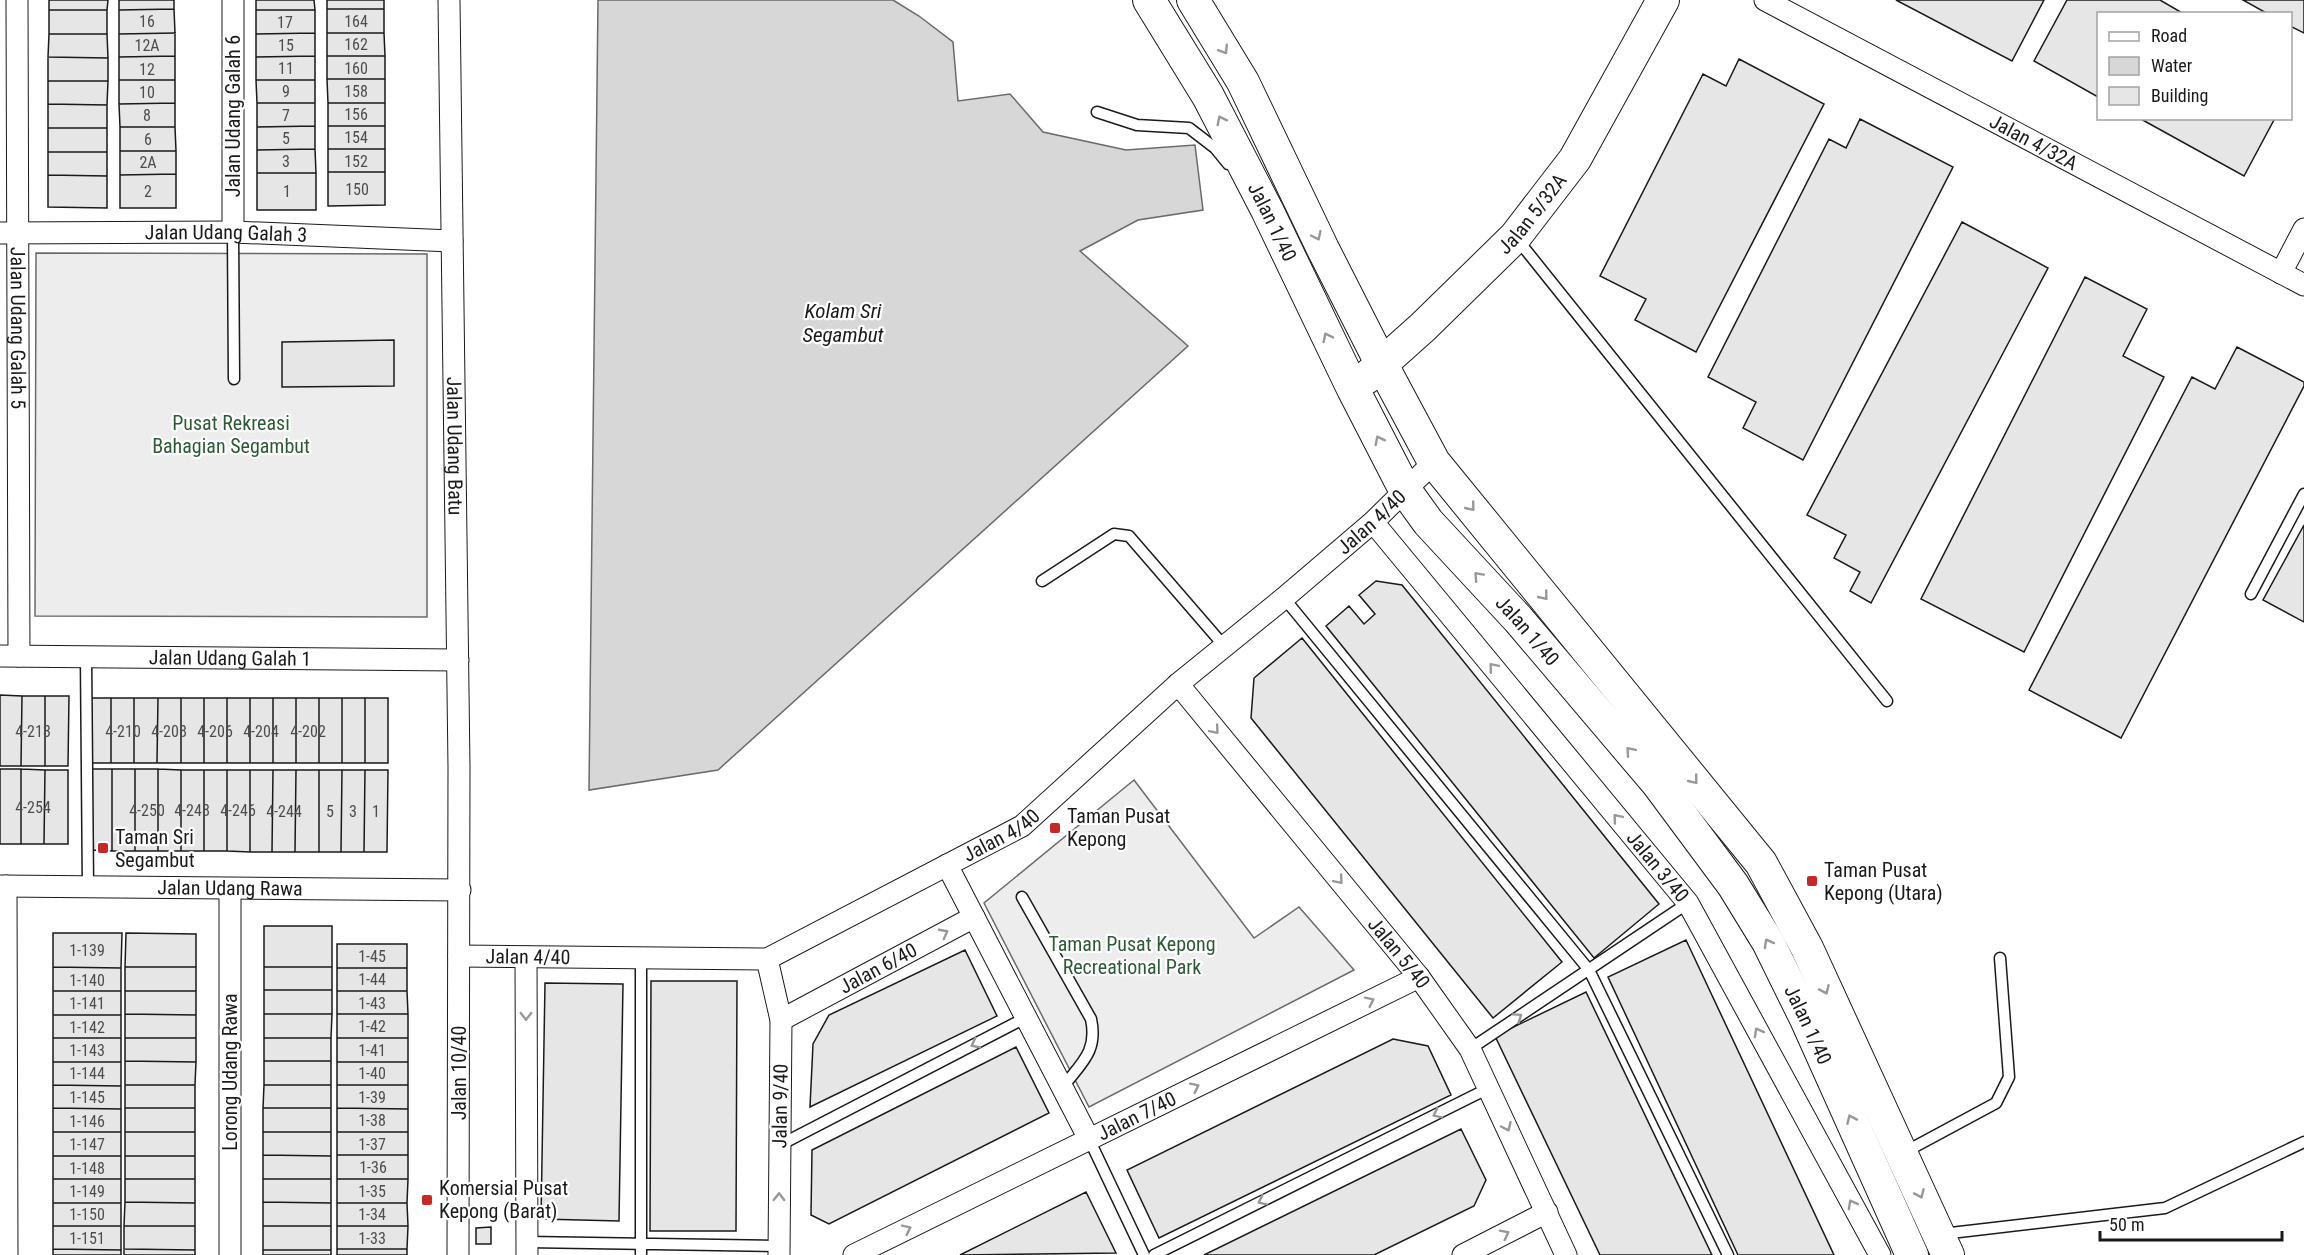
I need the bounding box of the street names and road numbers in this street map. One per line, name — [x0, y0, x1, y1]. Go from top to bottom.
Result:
street label: Jalan Udang Galah 6 — [221, 35, 245, 197]
street label: Jalan 4/32A — [1986, 109, 2082, 175]
street label: Jalan 5/32A — [1493, 168, 1572, 259]
street label: Jalan 1/40 — [1243, 178, 1302, 265]
street label: Jalan Udang Galah 3 — [145, 220, 308, 247]
street label: Jalan Udang Galah 5 — [6, 247, 30, 409]
street label: Jalan Udang Batu — [442, 376, 468, 515]
street label: Jalan 4/40 — [1332, 484, 1411, 559]
street label: Jalan 1/40 — [1491, 591, 1564, 671]
street label: Jalan Udang Galah 1 — [149, 645, 311, 671]
street label: Jalan 4/40 — [959, 804, 1045, 867]
street label: Jalan 3/40 — [1622, 826, 1694, 907]
street label: Jalan Udang Rawa — [157, 875, 303, 901]
street label: Jalan 5/40 — [1363, 912, 1435, 993]
street label: Jalan 6/40 — [835, 938, 921, 999]
street label: Jalan 4/40 — [485, 944, 571, 969]
street label: Jalan 1/40 — [1779, 981, 1837, 1068]
street label: Lorong Udang Rawa — [218, 993, 242, 1151]
street label: Jalan 10/40 — [447, 1026, 471, 1120]
street label: Jalan 9/40 — [767, 1063, 793, 1149]
street label: Jalan 7/40 — [1093, 1086, 1180, 1145]

